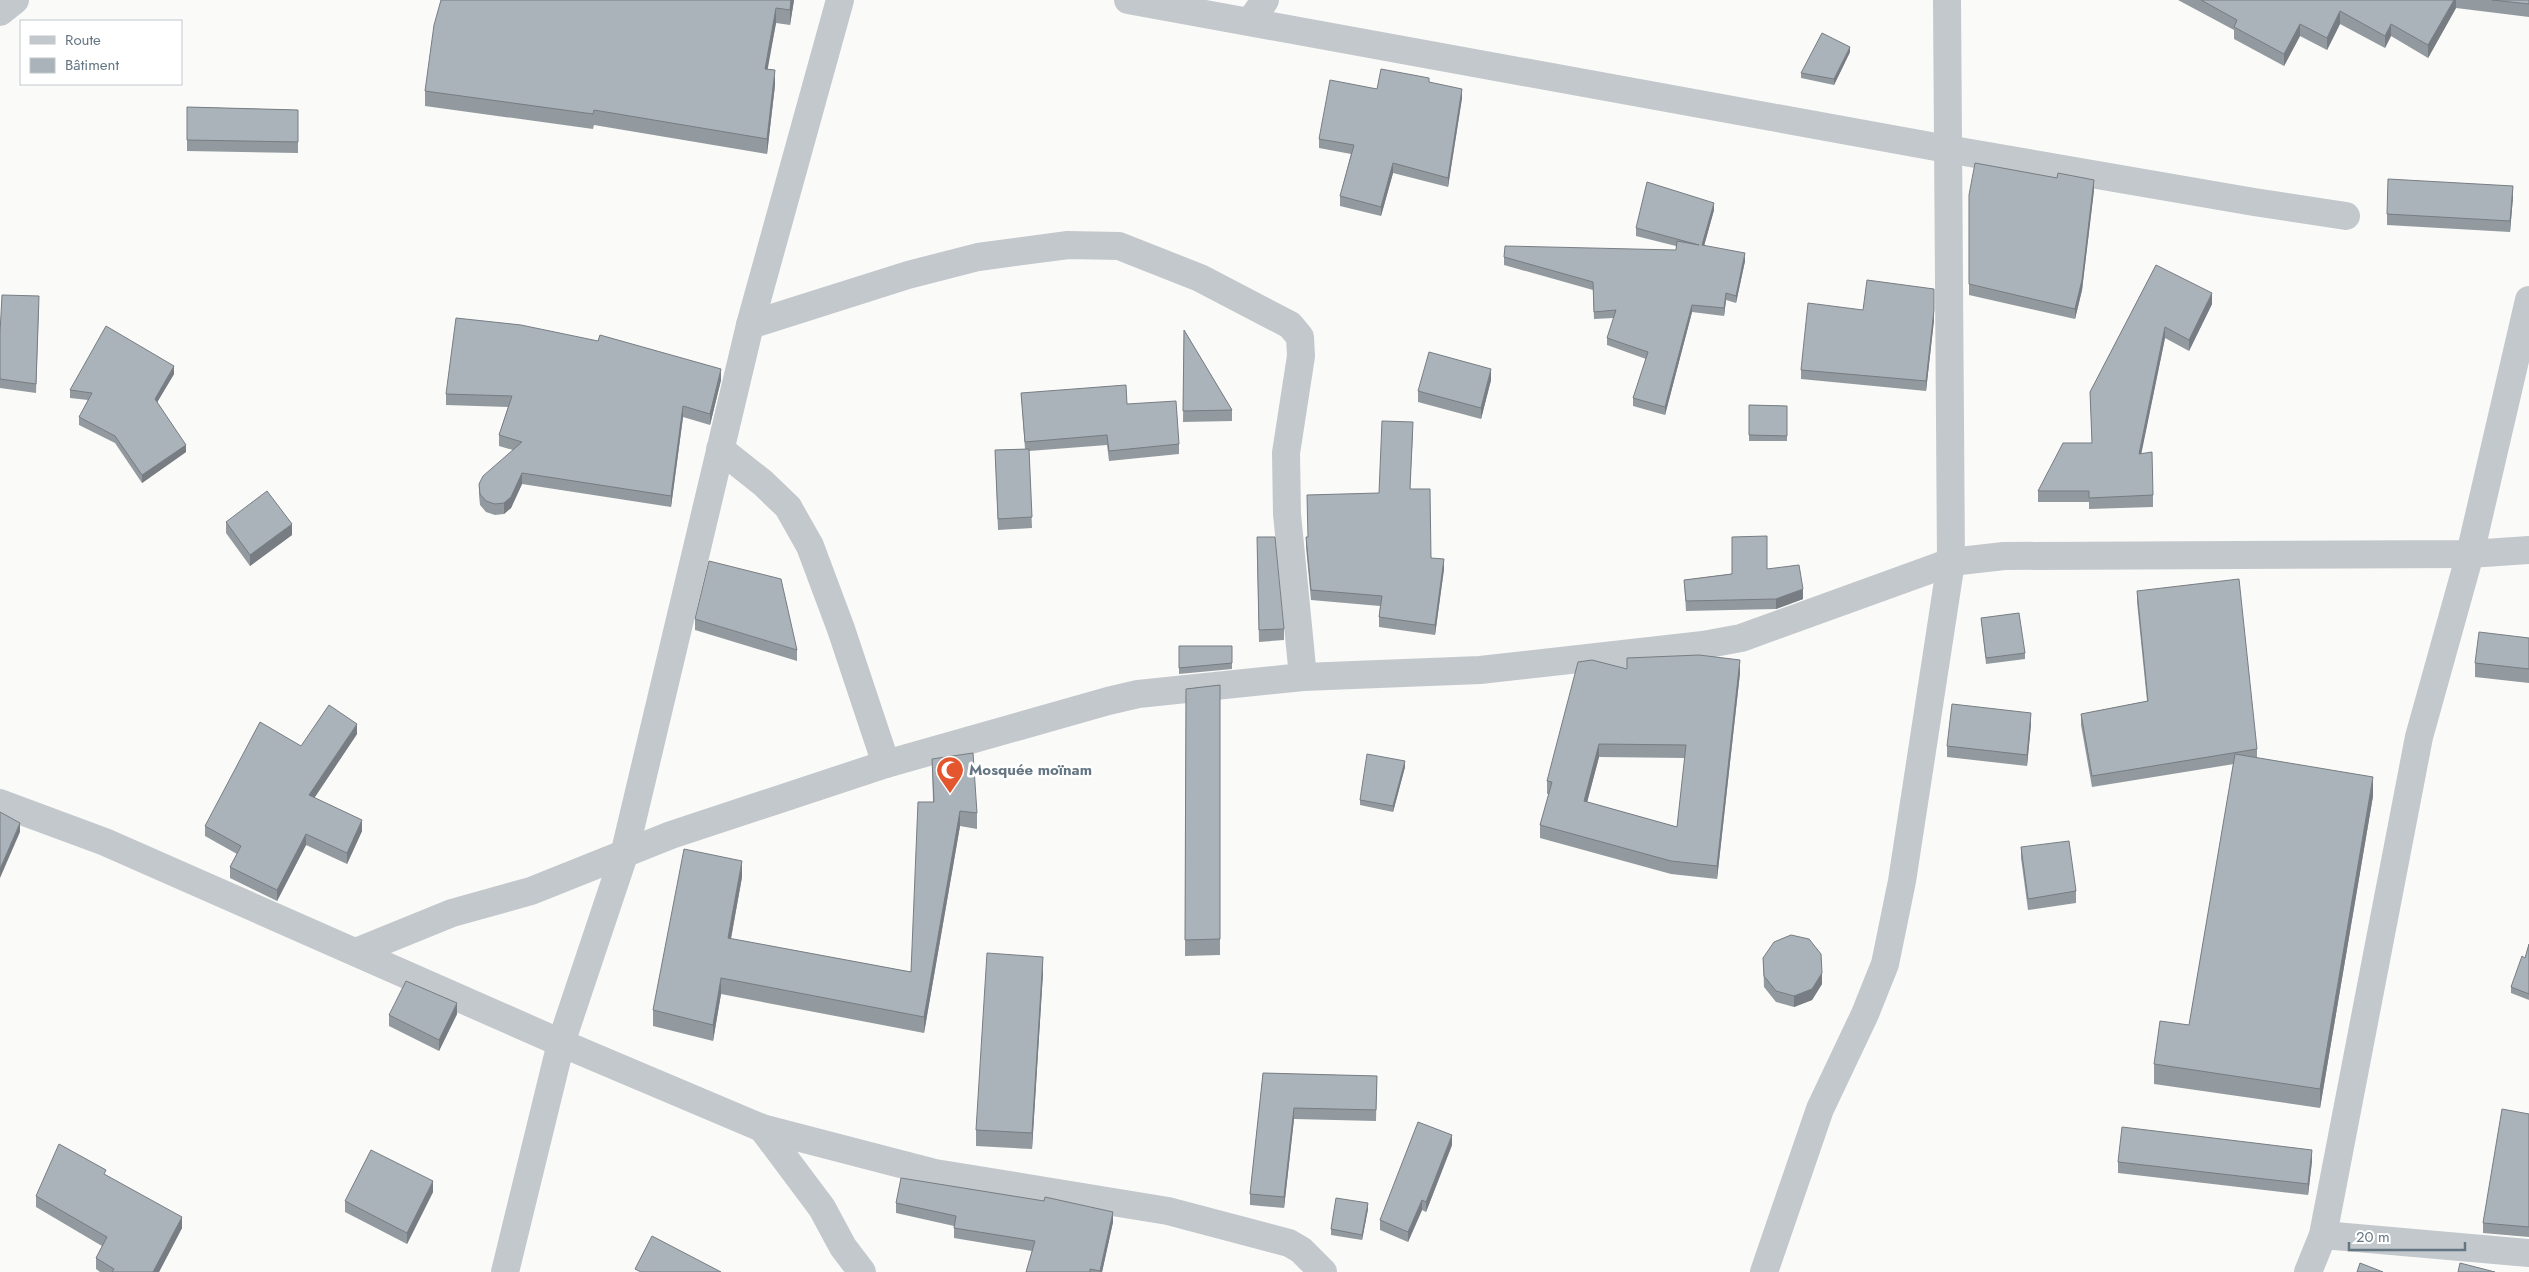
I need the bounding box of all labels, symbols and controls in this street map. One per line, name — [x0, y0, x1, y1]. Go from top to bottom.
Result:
legend — [20, 20, 182, 85]
text: Route — [65, 29, 101, 51]
text: Bâtiment — [65, 54, 119, 76]
mosque icon: Mosquée moïnam — [935, 755, 965, 794]
place label: Mosquée moïnam — [969, 759, 1092, 781]
scale bar — [2349, 1220, 2465, 1252]
text: 20 m — [2356, 1226, 2390, 1248]

